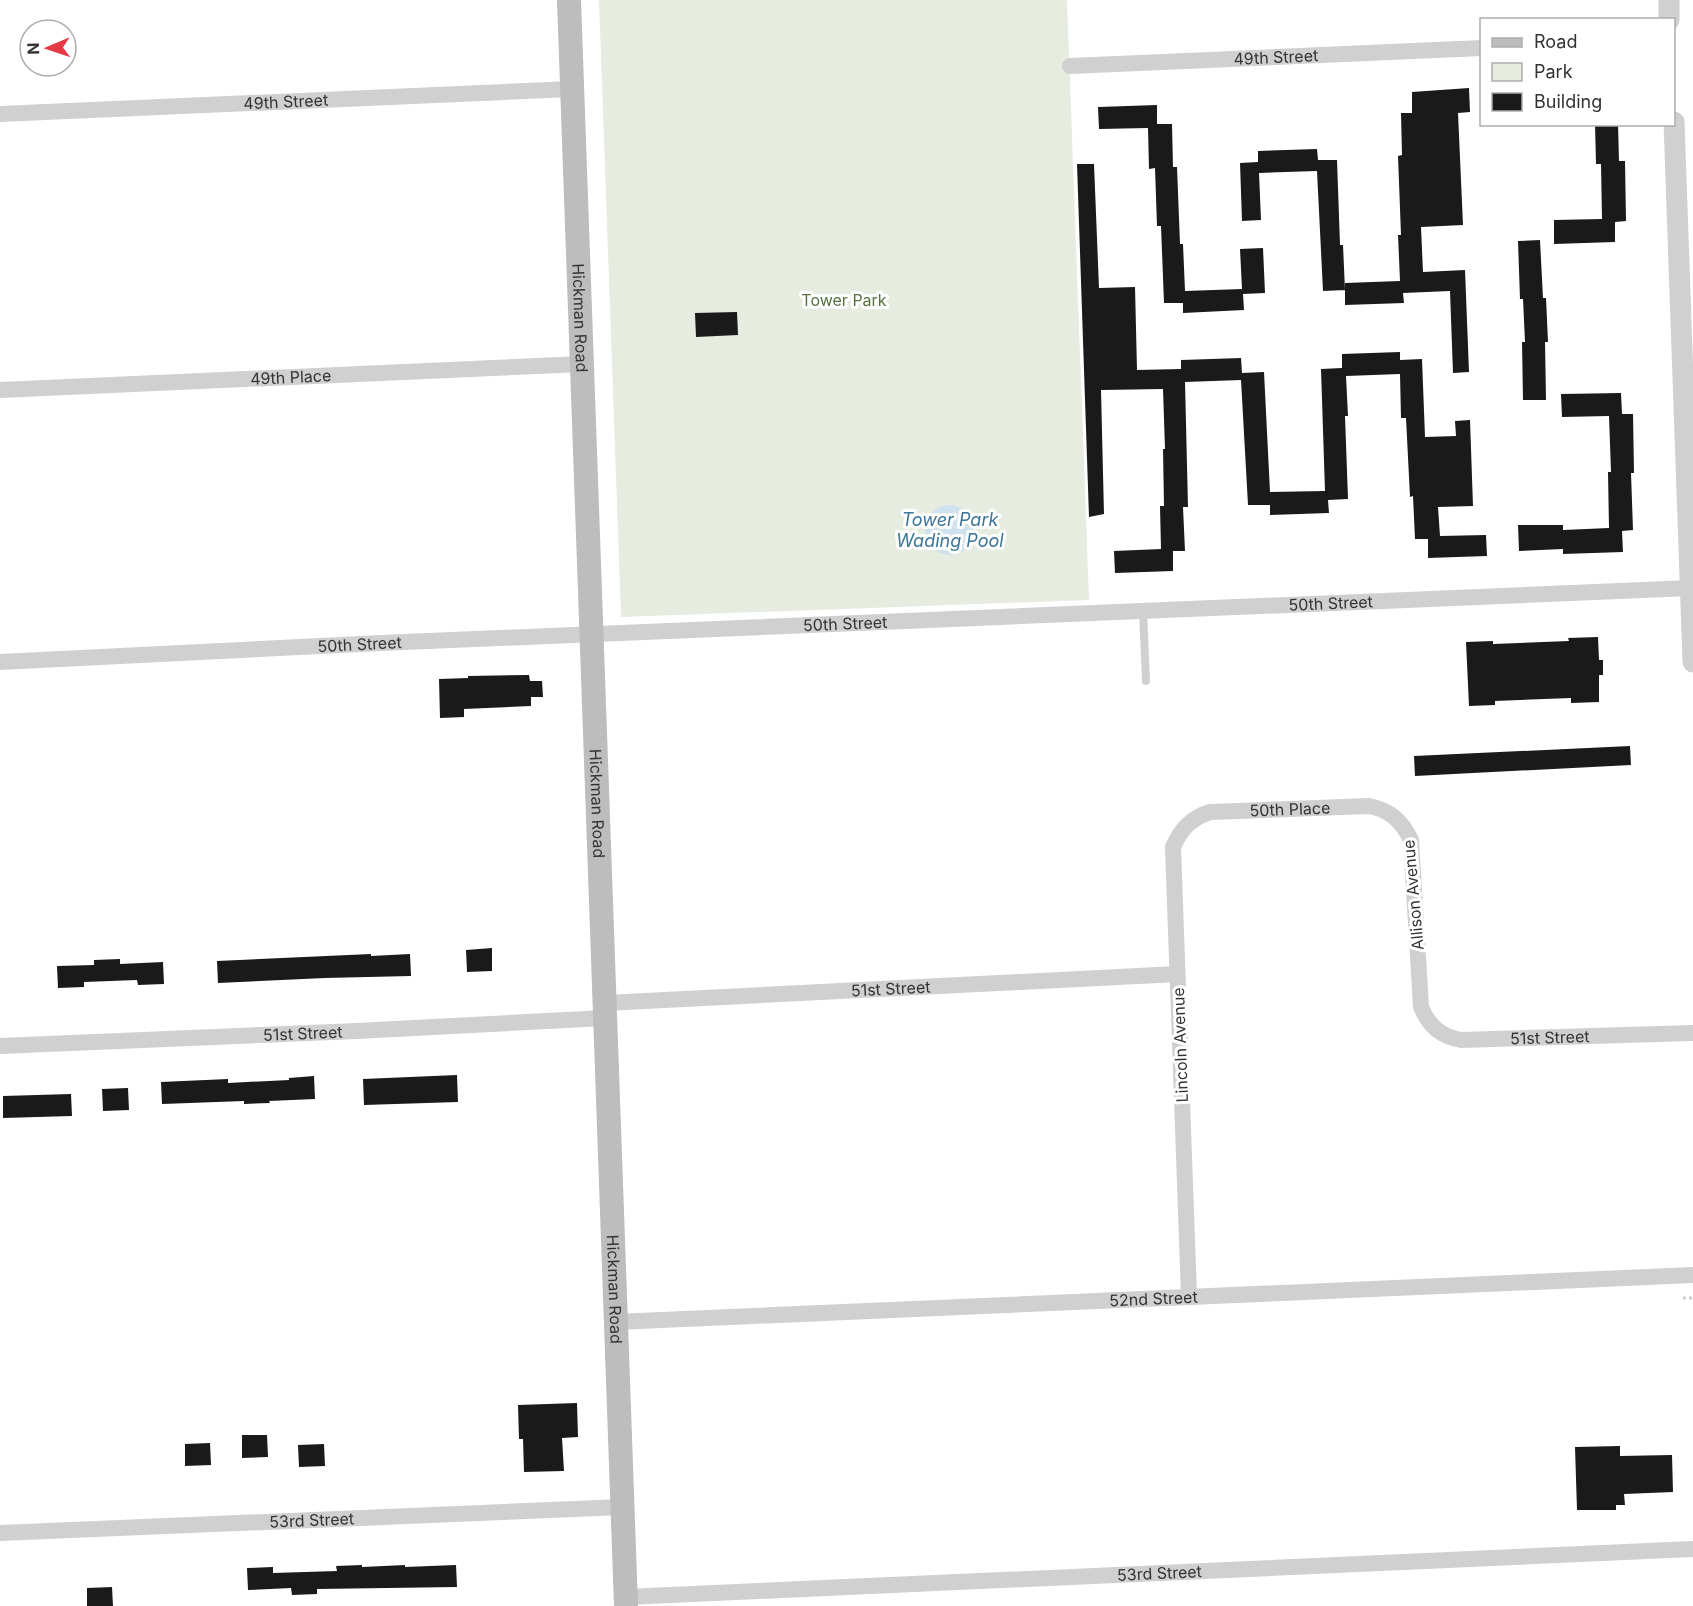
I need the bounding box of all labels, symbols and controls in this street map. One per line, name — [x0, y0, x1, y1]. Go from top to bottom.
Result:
north arrow — [18, 18, 78, 78]
legend — [1480, 18, 1675, 126]
text: Road — [1534, 31, 1577, 52]
text: N — [23, 42, 43, 55]
street label: 49th Street — [1233, 45, 1319, 69]
text: Park — [1534, 61, 1573, 82]
street label: 49th Street — [243, 90, 329, 113]
text: Building — [1534, 91, 1602, 112]
street label: Hickman Road — [568, 263, 592, 373]
park label: Tower Park — [801, 290, 887, 310]
street label: 49th Place — [250, 365, 332, 389]
water label: Tower Park Wading Pool — [896, 509, 1004, 551]
street label: 50th Street — [1288, 591, 1373, 615]
street label: 50th Street — [803, 612, 888, 635]
street label: 50th Street — [317, 632, 402, 656]
street label: Hickman Road — [586, 749, 609, 858]
street label: 50th Place — [1249, 797, 1331, 820]
street label: Allison Avenue — [1398, 839, 1428, 951]
street label: 51st Street — [850, 977, 931, 1001]
street label: Lincoln Avenue — [1168, 987, 1192, 1103]
street label: 51st Street — [263, 1022, 343, 1045]
street label: 51st Street — [1510, 1026, 1590, 1049]
street label: Hickman Road — [603, 1234, 627, 1344]
street label: 52nd Street — [1109, 1287, 1198, 1310]
street label: 53rd Street — [269, 1508, 355, 1532]
street label: 53rd Street — [1117, 1561, 1202, 1585]

